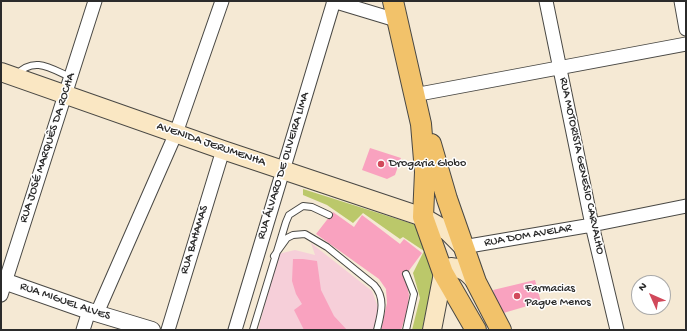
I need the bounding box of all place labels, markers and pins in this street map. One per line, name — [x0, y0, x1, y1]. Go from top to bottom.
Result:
place label: Drogaria Globo — [389, 157, 466, 171]
marker: Drogaria Globo — [376, 159, 386, 169]
place label: Farmacias Pague Menos — [525, 282, 591, 310]
marker: Farmacias Pague Menos — [512, 291, 522, 301]

